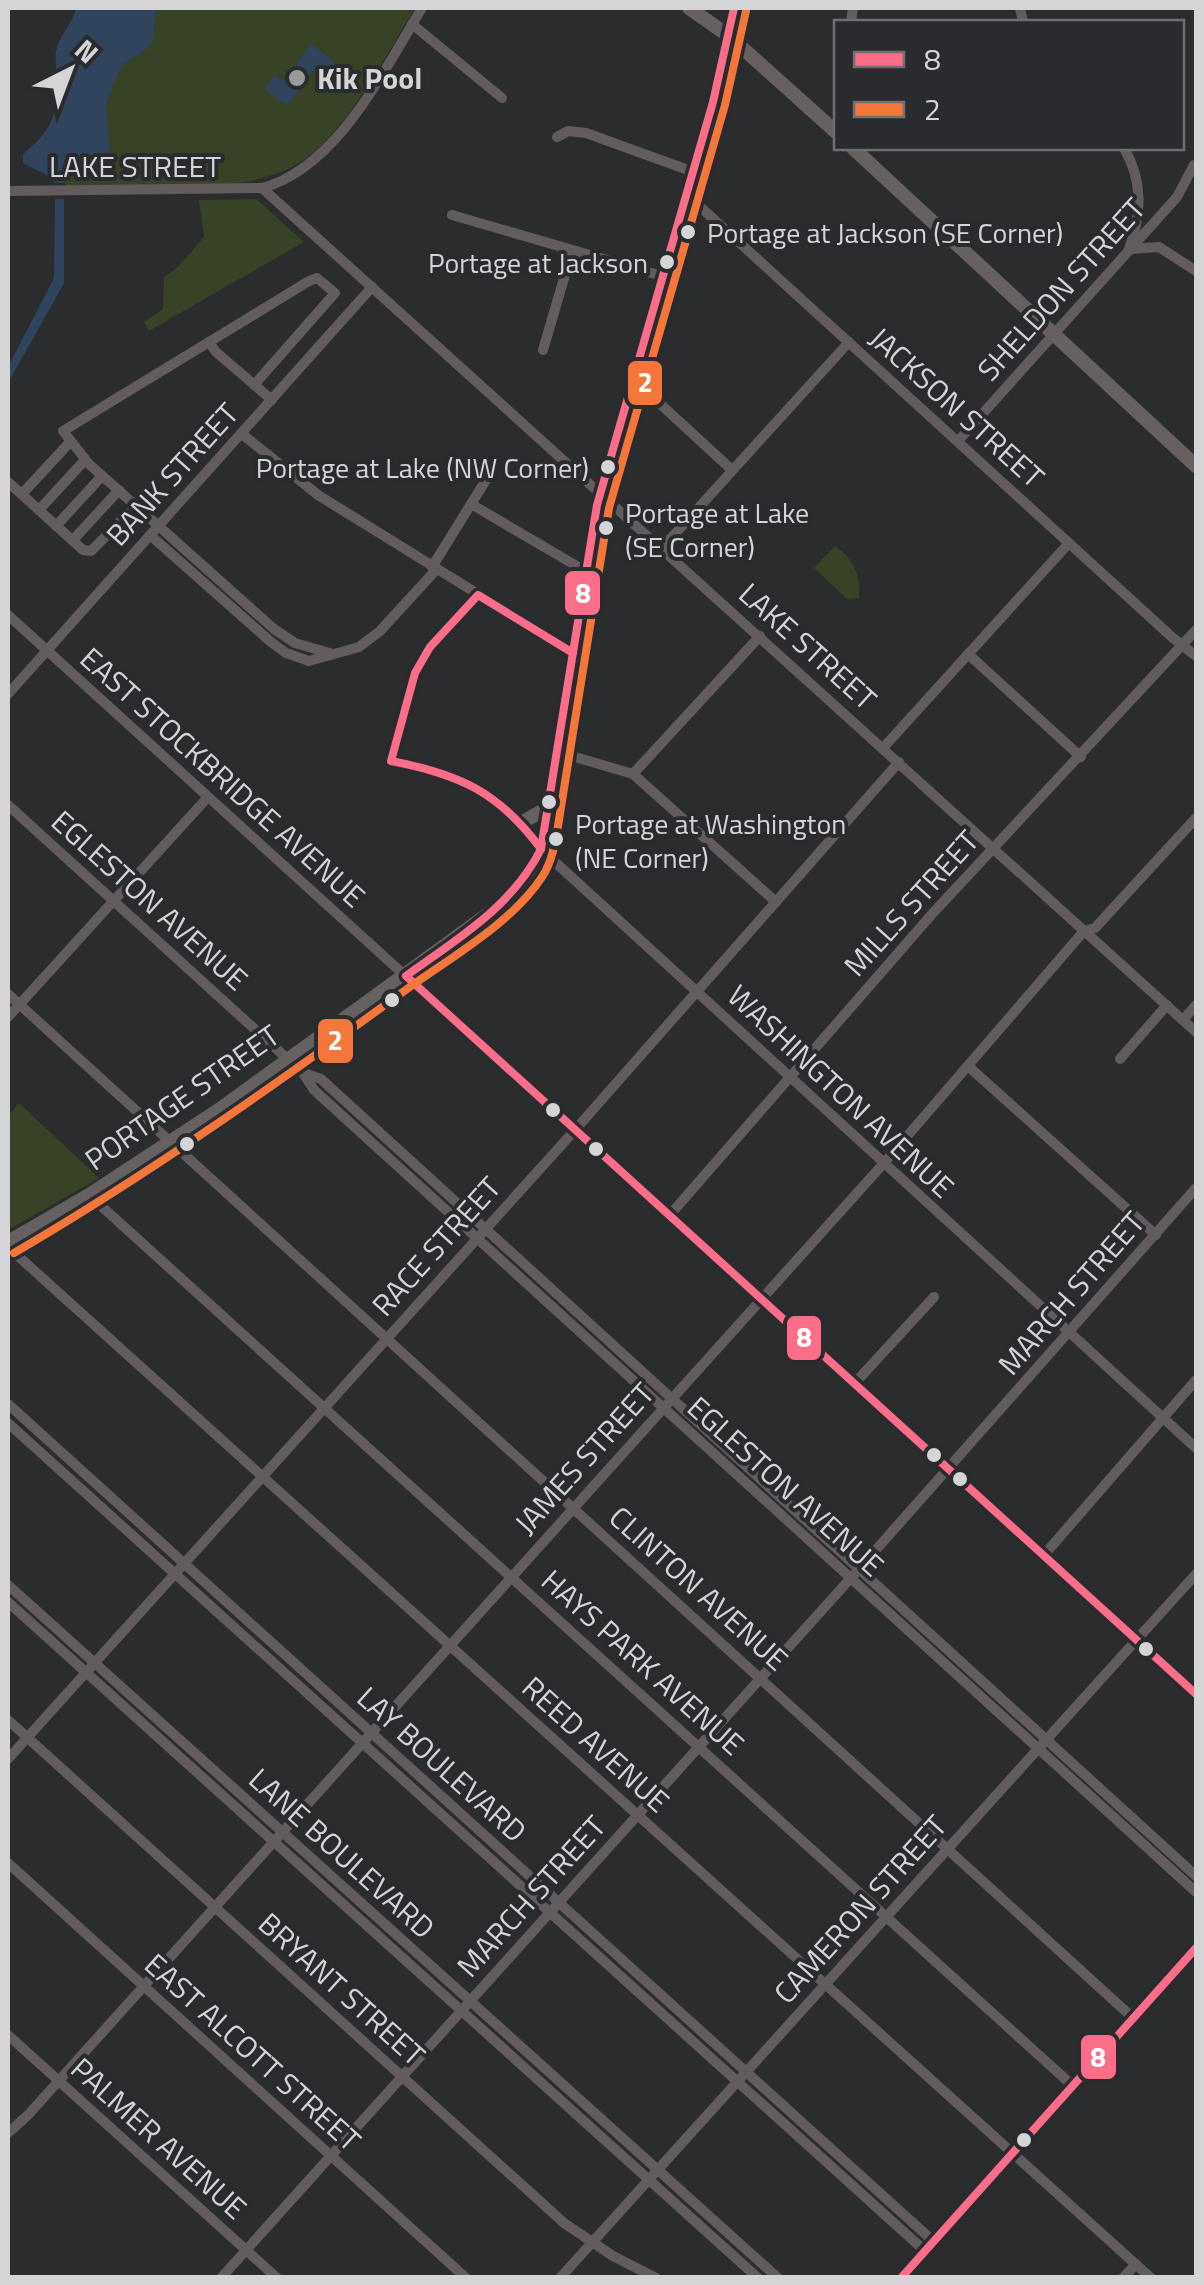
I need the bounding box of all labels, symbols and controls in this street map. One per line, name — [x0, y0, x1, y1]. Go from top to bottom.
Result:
north arrow — [20, 20, 120, 120]
legend — [834, 20, 1184, 150]
text: N — [65, 29, 109, 74]
text: 8 — [924, 36, 941, 82]
place label: Kik Pool — [317, 55, 422, 101]
marker: Kik Pool — [286, 67, 308, 89]
text: 2 — [924, 86, 941, 132]
street label: LAKE STREET — [49, 143, 221, 189]
street label: SHELDON STREET — [966, 187, 1156, 391]
place label: Portage at Jackson (SE Corner) — [707, 211, 1063, 254]
marker: Portage at Jackson (SE Corner) — [678, 222, 698, 242]
place label: Portage at Jackson — [428, 241, 648, 284]
marker: Portage at Jackson — [657, 252, 677, 272]
street label: JACKSON STREET — [859, 316, 1055, 499]
line badge: 2 — [626, 359, 664, 407]
text: 2 — [637, 360, 653, 403]
street label: BANK STREET — [95, 392, 249, 556]
place label: Portage at Lake (NW Corner) — [256, 446, 589, 489]
marker: Portage at Lake (NW Corner) — [598, 457, 618, 477]
place label: Portage at Lake (SE Corner) — [625, 491, 809, 568]
marker: Portage at Lake (SE Corner) — [596, 518, 616, 538]
line badge: 8 — [563, 569, 602, 617]
text: 8 — [575, 571, 591, 614]
street label: LAKE STREET — [729, 571, 887, 721]
street label: EAST STOCKBRIDGE AVENUE — [70, 636, 376, 918]
unlabelled marker — [539, 792, 559, 812]
street label: EGLESTON AVENUE — [41, 799, 259, 1001]
place label: Portage at Washington (NE Corner) — [575, 802, 846, 879]
street label: MILLS STREET — [832, 819, 990, 987]
marker: Portage at Washington (NE Corner) — [546, 829, 566, 849]
street label: WASHINGTON AVENUE — [717, 973, 965, 1209]
unlabelled marker — [382, 990, 402, 1010]
street label: PORTAGE STREET — [75, 1012, 289, 1181]
line badge: 2 — [316, 1017, 355, 1065]
text: 2 — [327, 1018, 343, 1061]
unlabelled marker — [543, 1100, 563, 1120]
unlabelled marker — [177, 1134, 197, 1154]
unlabelled marker — [586, 1139, 606, 1159]
street label: RACE STREET — [360, 1166, 512, 1326]
street label: MARCH STREET — [987, 1201, 1155, 1385]
line badge: 8 — [785, 1314, 823, 1362]
text: 8 — [796, 1315, 812, 1358]
street label: JAMES STREET — [503, 1372, 665, 1544]
street label: EGLESTON AVENUE — [677, 1385, 895, 1587]
unlabelled marker — [924, 1445, 944, 1465]
unlabelled marker — [950, 1469, 970, 1489]
street label: CLINTON AVENUE — [599, 1495, 799, 1681]
street label: HAYS PARK AVENUE — [531, 1558, 755, 1766]
unlabelled marker — [1136, 1639, 1156, 1659]
street label: REED AVENUE — [512, 1665, 680, 1823]
street label: LAY BOULEVARD — [347, 1675, 537, 1853]
street label: LANE BOULEVARD — [239, 1757, 445, 1949]
street label: CAMERON STREET — [762, 1804, 958, 2014]
street label: MARCH STREET — [446, 1805, 617, 1987]
street label: BRYANT STREET — [248, 1901, 436, 2077]
street label: EAST ALCOTT STREET — [134, 1942, 372, 2162]
line badge: 8 — [1079, 2033, 1118, 2081]
text: 8 — [1090, 2035, 1106, 2078]
street label: PALMER AVENUE — [61, 2046, 257, 2230]
unlabelled marker — [1014, 2130, 1034, 2150]

